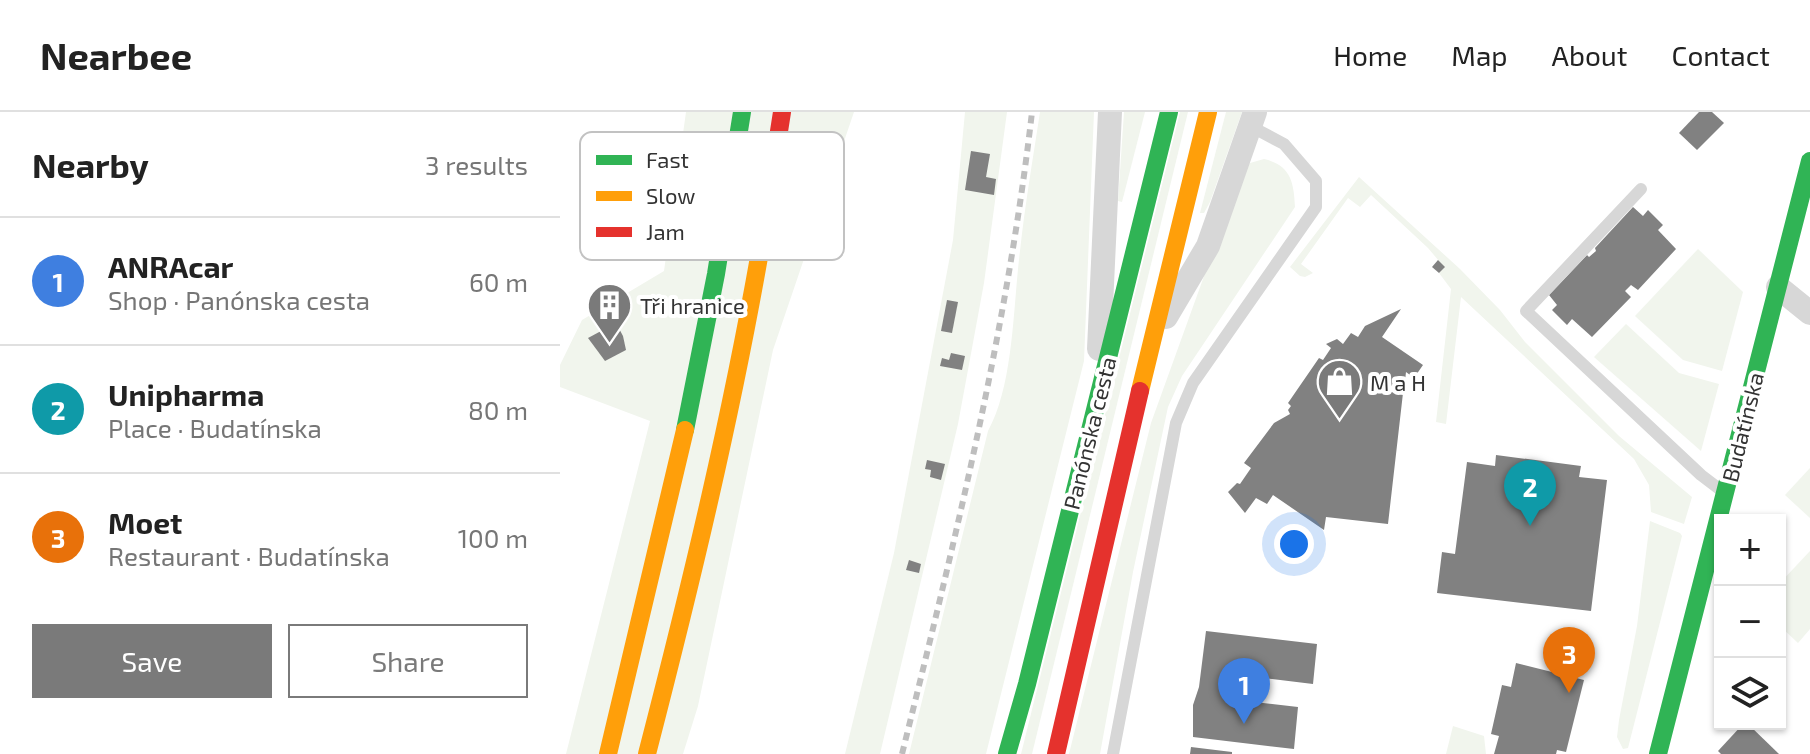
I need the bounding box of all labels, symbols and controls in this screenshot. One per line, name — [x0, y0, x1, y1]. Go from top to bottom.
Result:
text: Nearbee — [40, 32, 192, 78]
text: Home — [1333, 38, 1407, 72]
text: Map — [1451, 38, 1508, 72]
text: About — [1552, 38, 1627, 72]
text: Contact — [1671, 38, 1770, 72]
legend — [580, 132, 844, 260]
text: Nearby — [32, 144, 149, 185]
text: Fast — [646, 146, 689, 172]
text: 3 results — [425, 149, 528, 180]
text: Slow — [646, 182, 695, 208]
text: Jam — [646, 218, 685, 244]
text: ANRAcar — [108, 248, 233, 284]
text: 1 — [52, 266, 64, 297]
text: 60 m — [469, 266, 528, 297]
building icon: Tři hranice — [585, 281, 633, 344]
text: Shop · Panónska cesta — [108, 284, 370, 315]
place label: Tři hranice — [640, 292, 745, 318]
street label: Panónska cesta — [1057, 354, 1121, 512]
shop icon: M a H — [1315, 358, 1363, 421]
place label: M a H — [1370, 369, 1426, 395]
street label: Budatínska — [1716, 370, 1768, 484]
text: Unipharma — [108, 376, 264, 412]
text: 2 — [50, 394, 66, 425]
text: 80 m — [468, 394, 528, 425]
text: Place · Budatínska — [108, 412, 322, 443]
pin: 2 — [1504, 460, 1556, 526]
text: Moet — [108, 504, 182, 540]
map controls — [1714, 514, 1786, 730]
button: + — [1714, 514, 1786, 586]
text: 3 — [51, 522, 65, 553]
text: 100 m — [458, 522, 528, 553]
your location — [1274, 524, 1314, 564]
text: Restaurant · Budatínska — [108, 540, 390, 571]
button: − — [1714, 586, 1786, 658]
button: Save — [32, 624, 272, 698]
button: Share — [288, 624, 528, 698]
pin: 3 — [1543, 627, 1595, 693]
pin: 1 — [1218, 658, 1270, 724]
button: layers — [1714, 658, 1786, 730]

